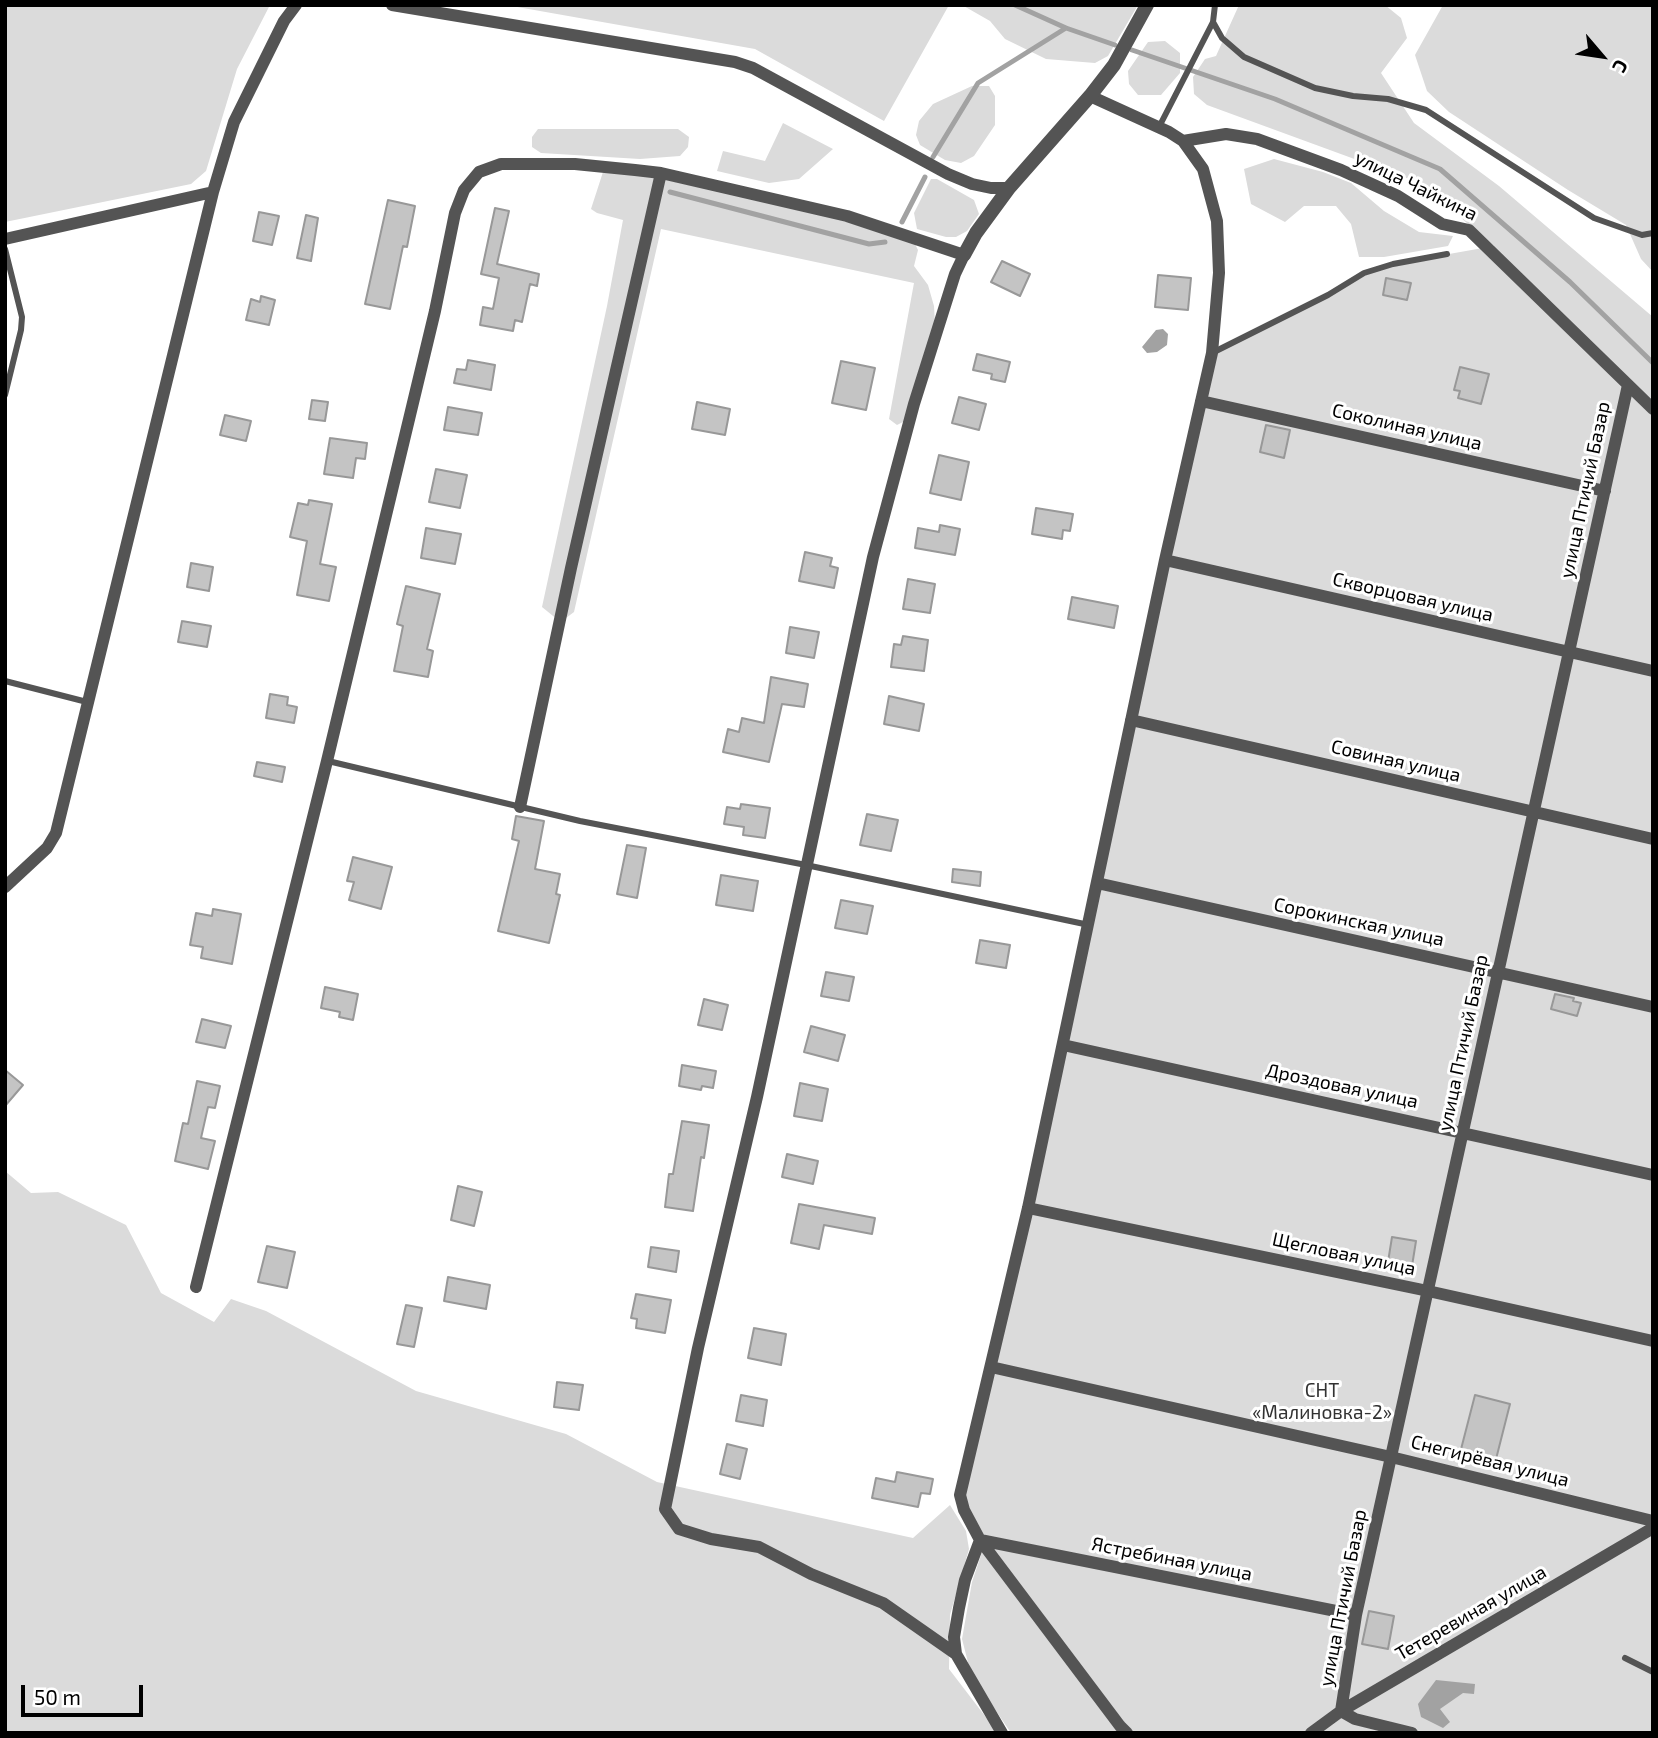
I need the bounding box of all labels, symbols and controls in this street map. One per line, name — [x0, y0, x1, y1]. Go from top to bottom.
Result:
north arrow — [1567, 21, 1637, 91]
text: С — [1608, 56, 1634, 77]
street label: улица Чайкина — [1351, 146, 1481, 226]
street label: Соколиная улица — [1330, 399, 1484, 455]
street label: улица Птичий Базар — [1555, 400, 1615, 580]
street label: Скворцовая улица — [1330, 567, 1496, 627]
street label: Совиная улица — [1329, 735, 1463, 787]
street label: Сорокинская улица — [1272, 893, 1446, 951]
street label: улица Птичий Базар — [1433, 953, 1493, 1133]
street label: Дроздовая улица — [1264, 1059, 1420, 1113]
street label: Щегловая улица — [1270, 1228, 1418, 1280]
park label: СНТ «Малиновка-2» — [1252, 1380, 1392, 1424]
street label: Снегирёвая улица — [1409, 1430, 1571, 1492]
street label: улица Птичий Базар — [1315, 1507, 1371, 1689]
street label: Ястребиная улица — [1090, 1532, 1254, 1586]
street label: Тетеревиная улица — [1392, 1561, 1550, 1665]
scale bar — [24, 1672, 147, 1716]
text: 50 m — [34, 1684, 81, 1709]

